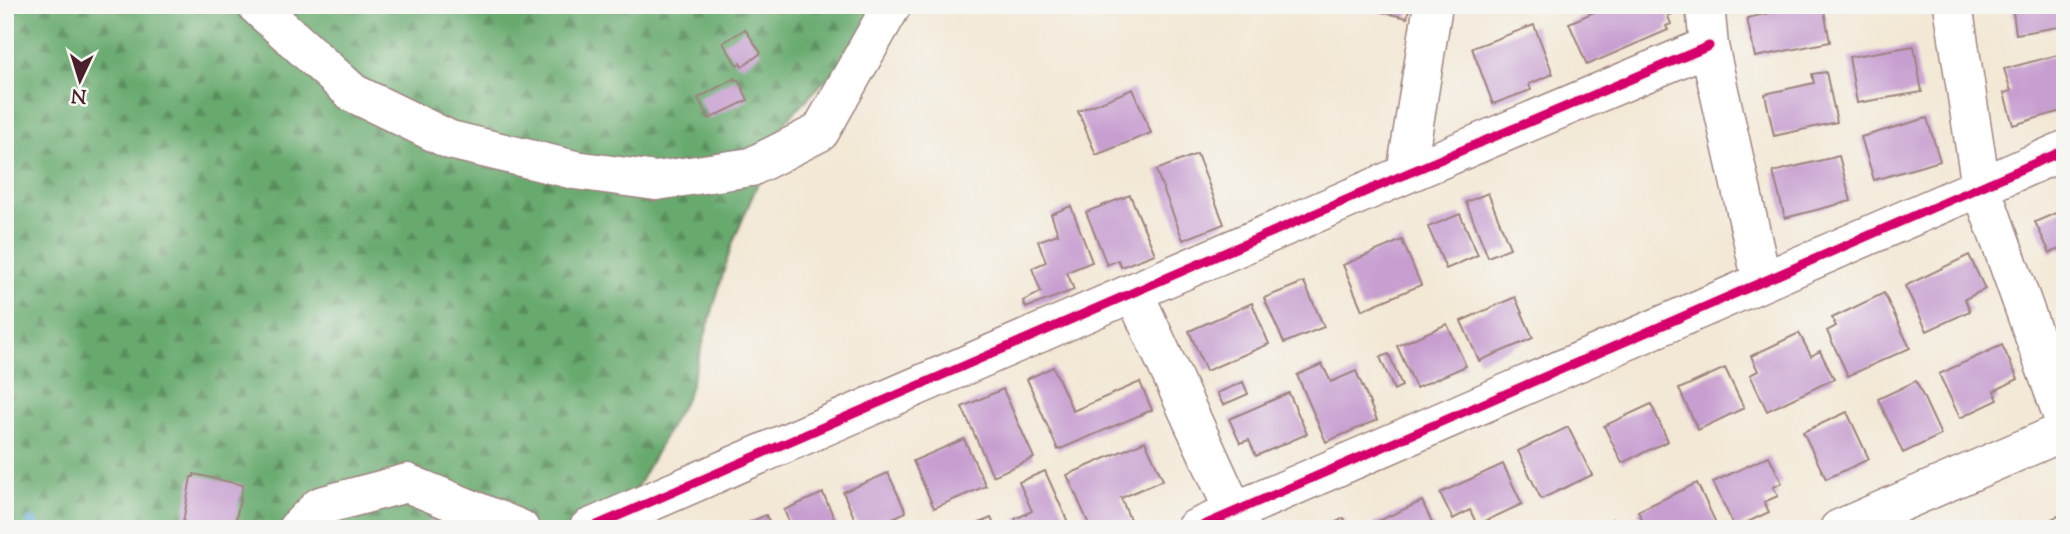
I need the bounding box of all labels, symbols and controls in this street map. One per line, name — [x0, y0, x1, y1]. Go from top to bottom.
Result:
north arrow — [46, 46, 116, 116]
text: N — [70, 80, 87, 108]

